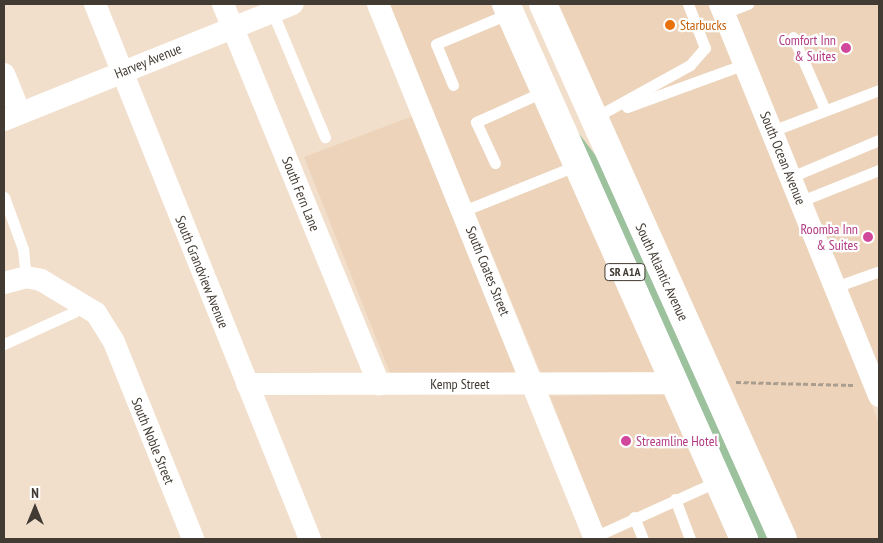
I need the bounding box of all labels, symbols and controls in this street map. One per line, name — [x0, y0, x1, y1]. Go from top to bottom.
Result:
place label: Starbucks — [680, 17, 727, 33]
marker: Starbucks — [664, 19, 676, 31]
place label: Comfort Inn & Suites — [779, 32, 836, 64]
street label: Harvey Avenue — [112, 40, 184, 82]
marker: Comfort Inn & Suites — [840, 42, 852, 54]
street label: South Ocean Avenue — [757, 109, 809, 207]
street label: South Fern Lane — [278, 154, 324, 234]
street label: South Grandview Avenue — [172, 213, 232, 331]
street label: South Atlantic Avenue — [632, 220, 692, 324]
place label: Roomba Inn & Suites — [800, 221, 858, 253]
street label: South Coates Street — [462, 224, 514, 318]
marker: Roomba Inn & Suites — [862, 231, 874, 243]
road number: SR A1A — [604, 262, 646, 282]
street label: Kemp Street — [430, 376, 490, 392]
street label: South Noble Street — [128, 395, 178, 487]
place label: Streamline Hotel — [636, 433, 718, 449]
marker: Streamline Hotel — [620, 435, 632, 447]
north arrow — [10, 483, 60, 533]
text: N — [31, 484, 39, 502]

